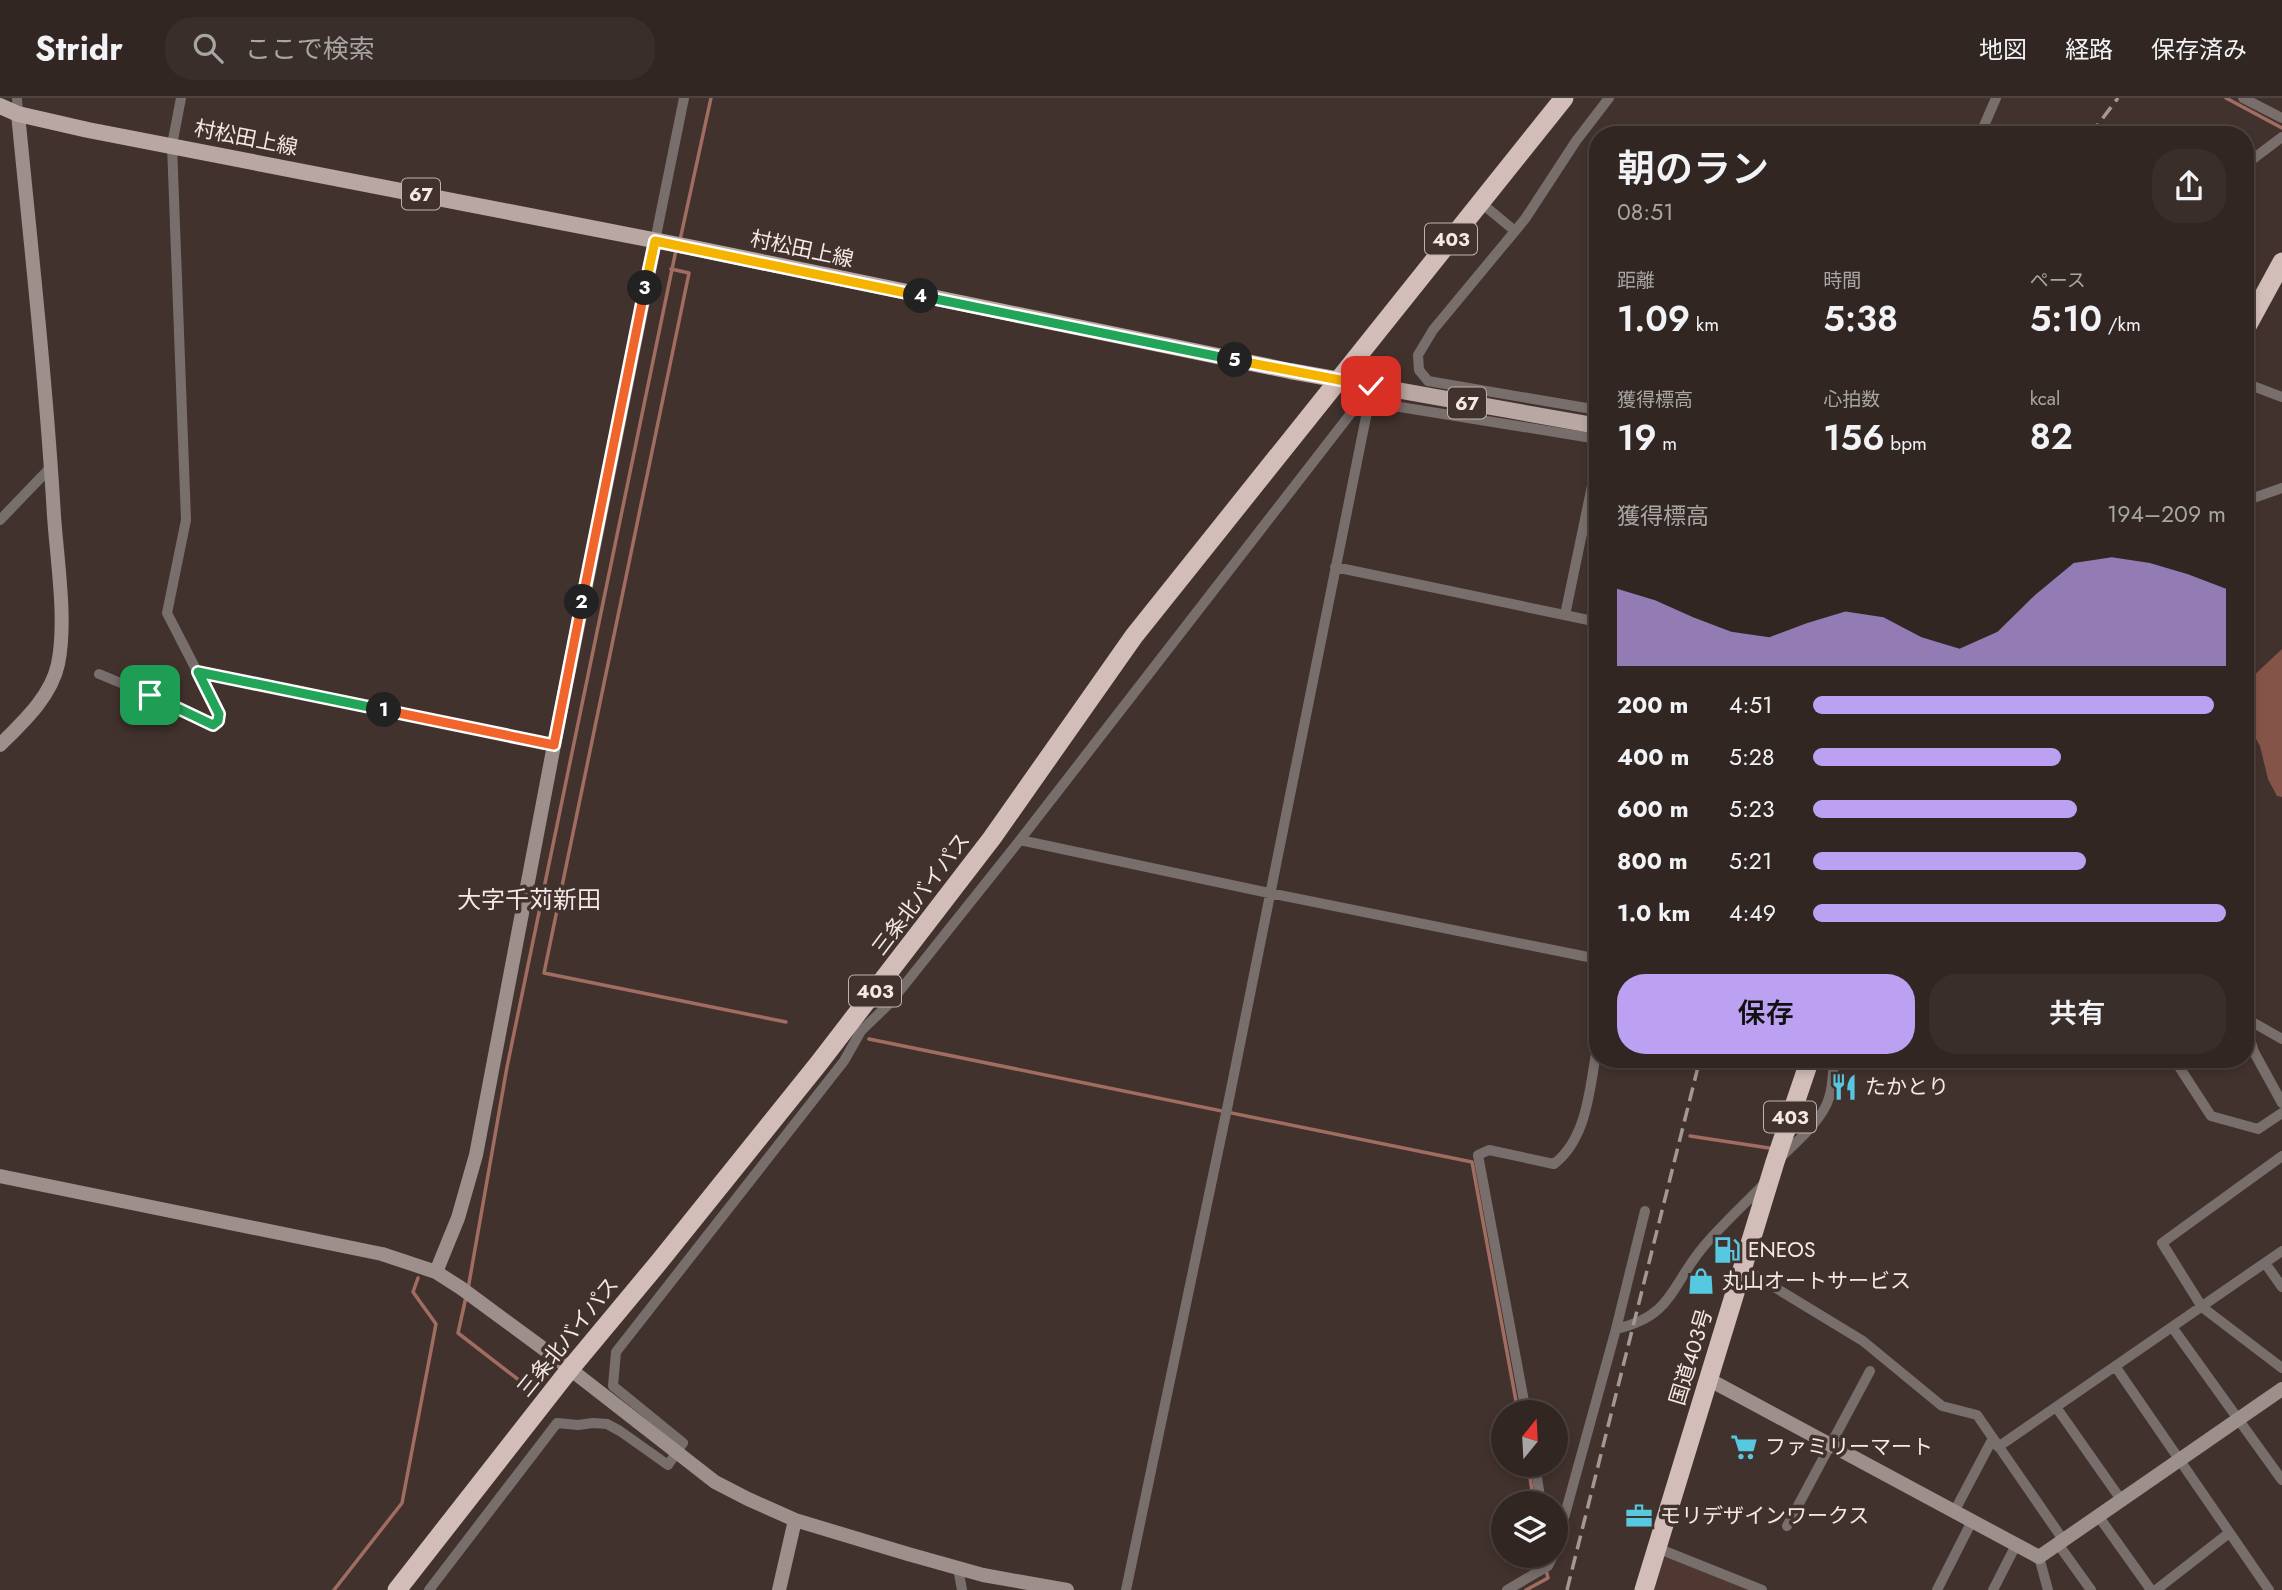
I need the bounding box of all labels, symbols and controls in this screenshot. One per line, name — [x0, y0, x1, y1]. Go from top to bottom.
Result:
search box — [165, 17, 655, 80]
text: Stridr — [35, 25, 123, 72]
icon: search — [189, 29, 227, 67]
text: ここで検索 — [245, 30, 375, 68]
text: 地図 — [1979, 32, 2027, 67]
text: 経路 — [2065, 32, 2113, 67]
text: 保存済み — [2151, 32, 2247, 67]
street label: 村松田上線 — [192, 113, 300, 163]
text: 朝のラン — [1617, 141, 1769, 196]
button: share — [2152, 149, 2226, 223]
road number: 67 — [402, 178, 440, 209]
text: 08:51 — [1617, 195, 1674, 229]
street label: 村松田上線 — [748, 223, 856, 275]
road number: 403 — [1425, 223, 1477, 254]
text: 距離 — [1617, 267, 1655, 294]
text: 時間 — [1823, 267, 1861, 294]
text: ペース — [2030, 267, 2086, 294]
pin: 3 — [628, 270, 662, 306]
text: 3 — [639, 274, 650, 301]
pin: 4 — [904, 278, 939, 314]
text: 4 — [914, 282, 927, 309]
text: 1.09 — [1617, 294, 1690, 344]
text: 5:38 — [1823, 294, 1898, 344]
text: 5:10 — [2030, 294, 2102, 344]
text: km — [1690, 311, 1719, 338]
text: /km — [2102, 311, 2141, 338]
pin: 5 — [1218, 342, 1252, 378]
text: 5 — [1228, 346, 1241, 373]
pin — [1341, 356, 1401, 416]
icon: check — [1352, 367, 1390, 405]
text: kcal — [2030, 385, 2060, 412]
text: 獲得標高 — [1617, 386, 1693, 413]
text: 心拍数 — [1823, 386, 1880, 413]
road number: 67 — [1448, 388, 1486, 418]
text: 82 — [2030, 412, 2073, 462]
text: 19 — [1617, 413, 1657, 463]
text: 156 — [1823, 413, 1885, 463]
text: m — [1657, 430, 1677, 457]
text: bpm — [1885, 430, 1927, 457]
text: 194–209 m — [2107, 497, 2226, 531]
text: 獲得標高 — [1617, 499, 1709, 533]
pin: 2 — [564, 584, 600, 620]
text: 2 — [575, 588, 588, 615]
pin — [120, 665, 180, 725]
icon: arrive — [131, 676, 169, 714]
text: 200 m — [1617, 688, 1688, 722]
text: 4:51 — [1729, 688, 1773, 722]
pin: 1 — [366, 692, 402, 728]
text: 1 — [379, 696, 388, 723]
text: 400 m — [1617, 740, 1689, 774]
text: 5:28 — [1729, 740, 1775, 774]
text: 600 m — [1617, 792, 1689, 826]
text: 5:23 — [1729, 792, 1775, 826]
street label: 三条北バイパス — [865, 826, 977, 962]
text: 800 m — [1617, 844, 1688, 878]
text: 5:21 — [1729, 844, 1772, 878]
district label: 大字千苅新田 — [457, 882, 601, 917]
text: 1.0 km — [1617, 896, 1690, 930]
text: 4:49 — [1729, 896, 1776, 930]
button: 保存 — [1617, 974, 1915, 1054]
button: 共有 — [1929, 974, 2226, 1054]
road number: 403 — [849, 976, 901, 1006]
restaurant icon: たかとり — [1829, 1072, 1859, 1102]
place label: たかとり — [1865, 1072, 1949, 1102]
road number: 403 — [1764, 1102, 1816, 1133]
fuel station icon: ENEOS — [1712, 1235, 1742, 1265]
place label: ENEOS — [1748, 1235, 1815, 1265]
shop icon: 丸山オートサービス — [1686, 1266, 1716, 1296]
place label: 丸山オートサービス — [1722, 1266, 1911, 1296]
street label: 三条北バイパス — [510, 1271, 626, 1403]
street label: 国道403号 — [1662, 1305, 1720, 1409]
north arrow — [1491, 1400, 1568, 1477]
map controls — [1491, 1400, 1568, 1568]
supermarket icon: ファミリーマート — [1729, 1432, 1759, 1462]
place label: ファミリーマート — [1765, 1432, 1933, 1462]
button: layers — [1491, 1491, 1568, 1568]
office icon: モリデザインワークス — [1624, 1501, 1654, 1531]
place label: モリデザインワークス — [1660, 1501, 1869, 1531]

